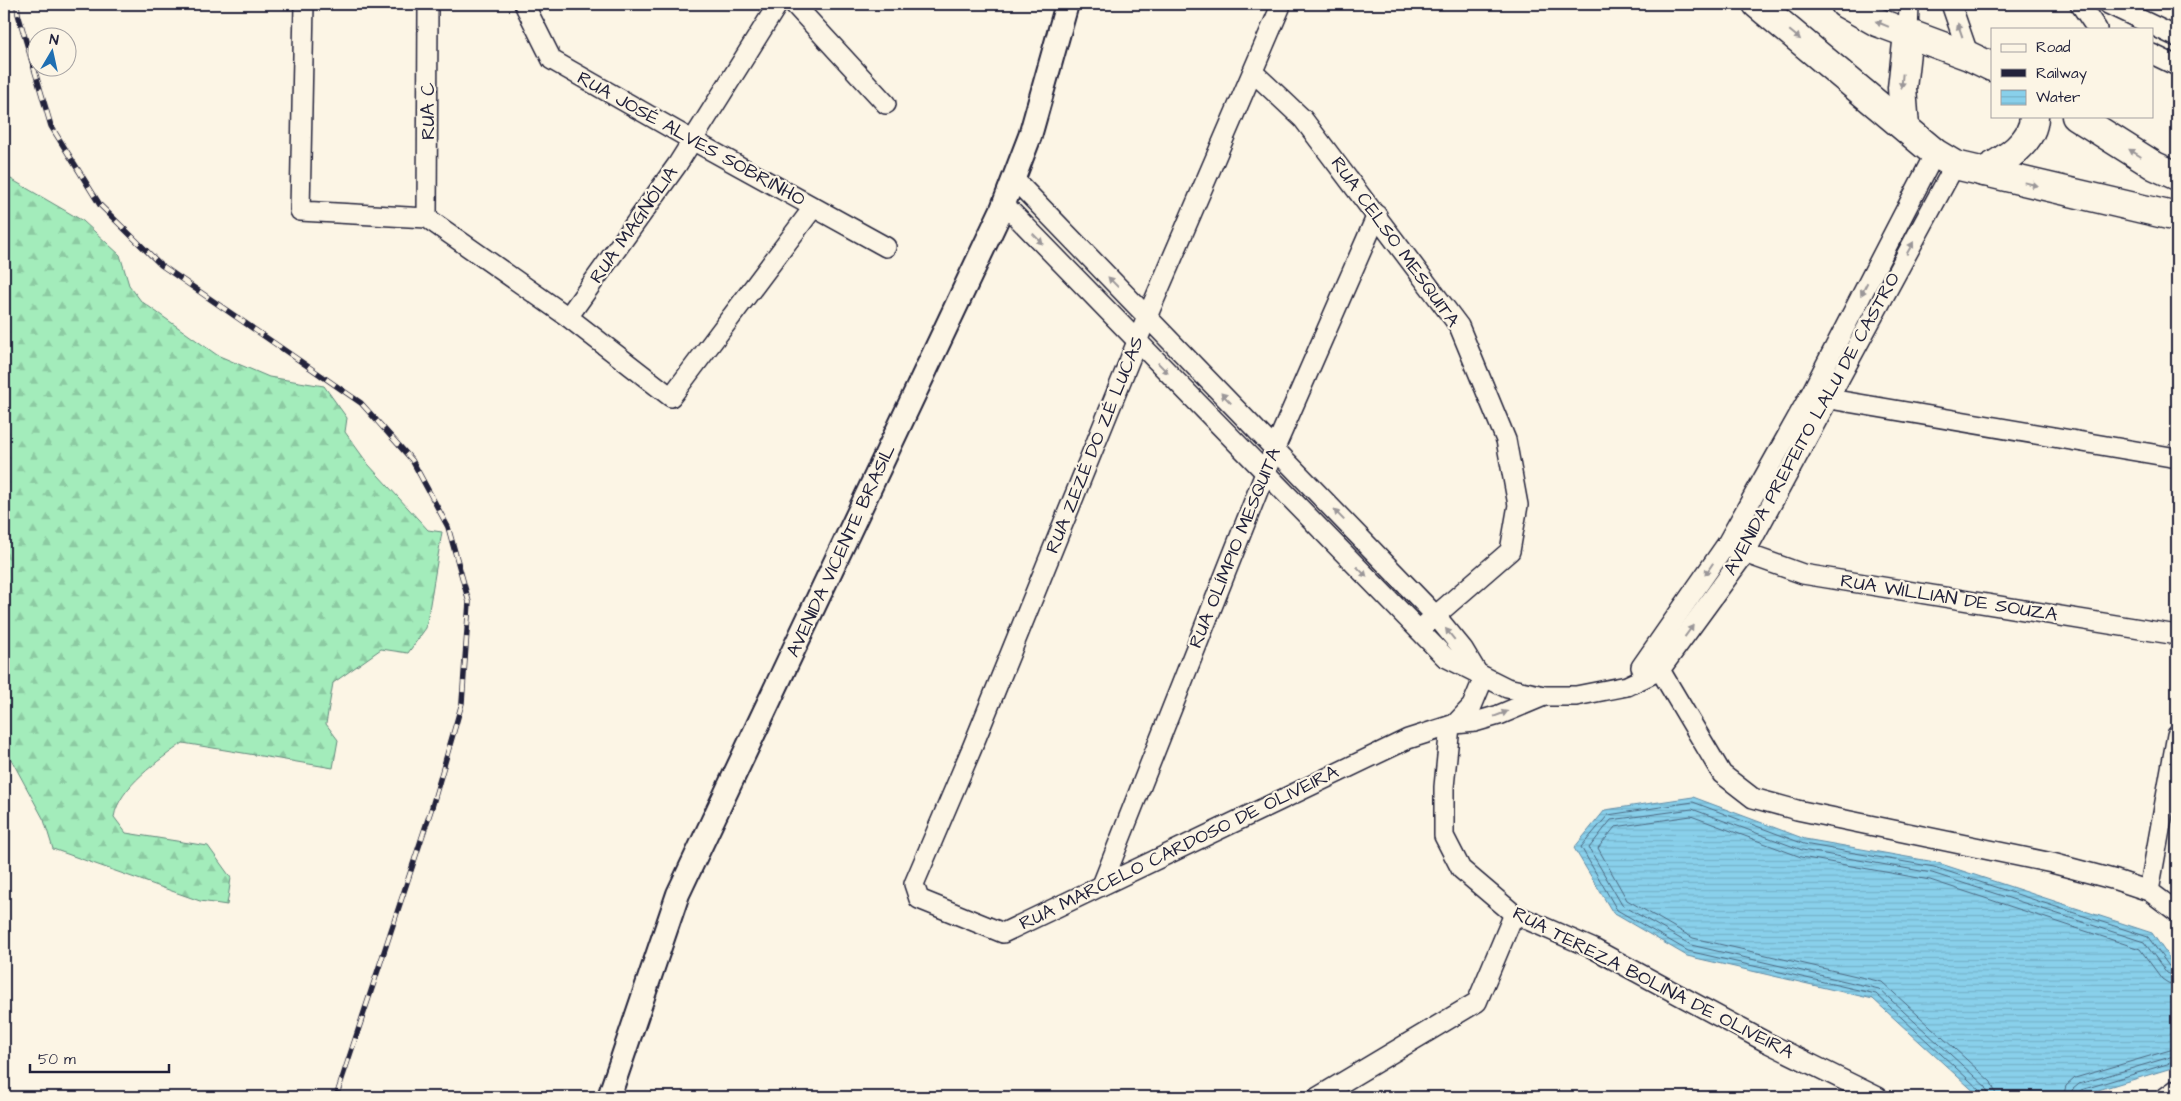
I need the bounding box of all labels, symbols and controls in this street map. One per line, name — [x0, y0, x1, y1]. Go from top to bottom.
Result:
one-way arrow — [1875, 19, 1889, 27]
one-way arrow — [1956, 22, 1964, 37]
north arrow — [28, 28, 78, 78]
legend — [1991, 28, 2154, 118]
one-way arrow — [1788, 29, 1800, 41]
text: N — [48, 30, 60, 51]
text: Road — [2036, 37, 2071, 58]
text: Railway — [2036, 63, 2087, 85]
street label: RUA JOSÉ ALVES SOBRINHO — [572, 65, 810, 213]
one-way arrow — [1898, 73, 1906, 89]
street label: RUA C — [415, 82, 442, 140]
text: Water — [2036, 87, 2080, 108]
one-way arrow — [2128, 149, 2141, 158]
street label: RUA CELSO MESQUITA — [1324, 151, 1466, 333]
street label: RUA MAGNÓLIA — [583, 161, 685, 289]
one-way arrow — [2024, 180, 2040, 188]
one-way arrow — [1032, 232, 1044, 244]
one-way arrow — [1906, 241, 1914, 256]
street label: AVENIDA PREFEITO LALU DE CASTRO — [1717, 267, 1907, 580]
one-way arrow — [1107, 276, 1119, 288]
one-way arrow — [1860, 282, 1868, 297]
street label: RUA ZEZÉ DO ZÉ LUCAS — [1039, 332, 1151, 558]
one-way arrow — [1157, 361, 1169, 373]
one-way arrow — [1220, 393, 1232, 405]
street label: AVENIDA VICENTE BRASIL — [780, 440, 902, 662]
street label: RUA OLÍMPIO MESQUITA — [1182, 444, 1288, 652]
one-way arrow — [1333, 510, 1345, 522]
one-way arrow — [1704, 562, 1714, 576]
one-way arrow — [1356, 565, 1368, 577]
street label: RUA WILLIAN DE SOUZA — [1839, 567, 2059, 629]
one-way arrow — [1683, 625, 1694, 638]
one-way arrow — [1445, 627, 1456, 640]
one-way arrow — [1493, 710, 1508, 717]
street label: RUA MARCELO CARDOSO DE OLIVEIRA — [1015, 759, 1343, 937]
street label: RUA TEREZA BOLINA DE OLIVEIRA — [1508, 900, 1798, 1066]
scale bar — [30, 1041, 169, 1073]
text: 50 m — [38, 1049, 76, 1070]

